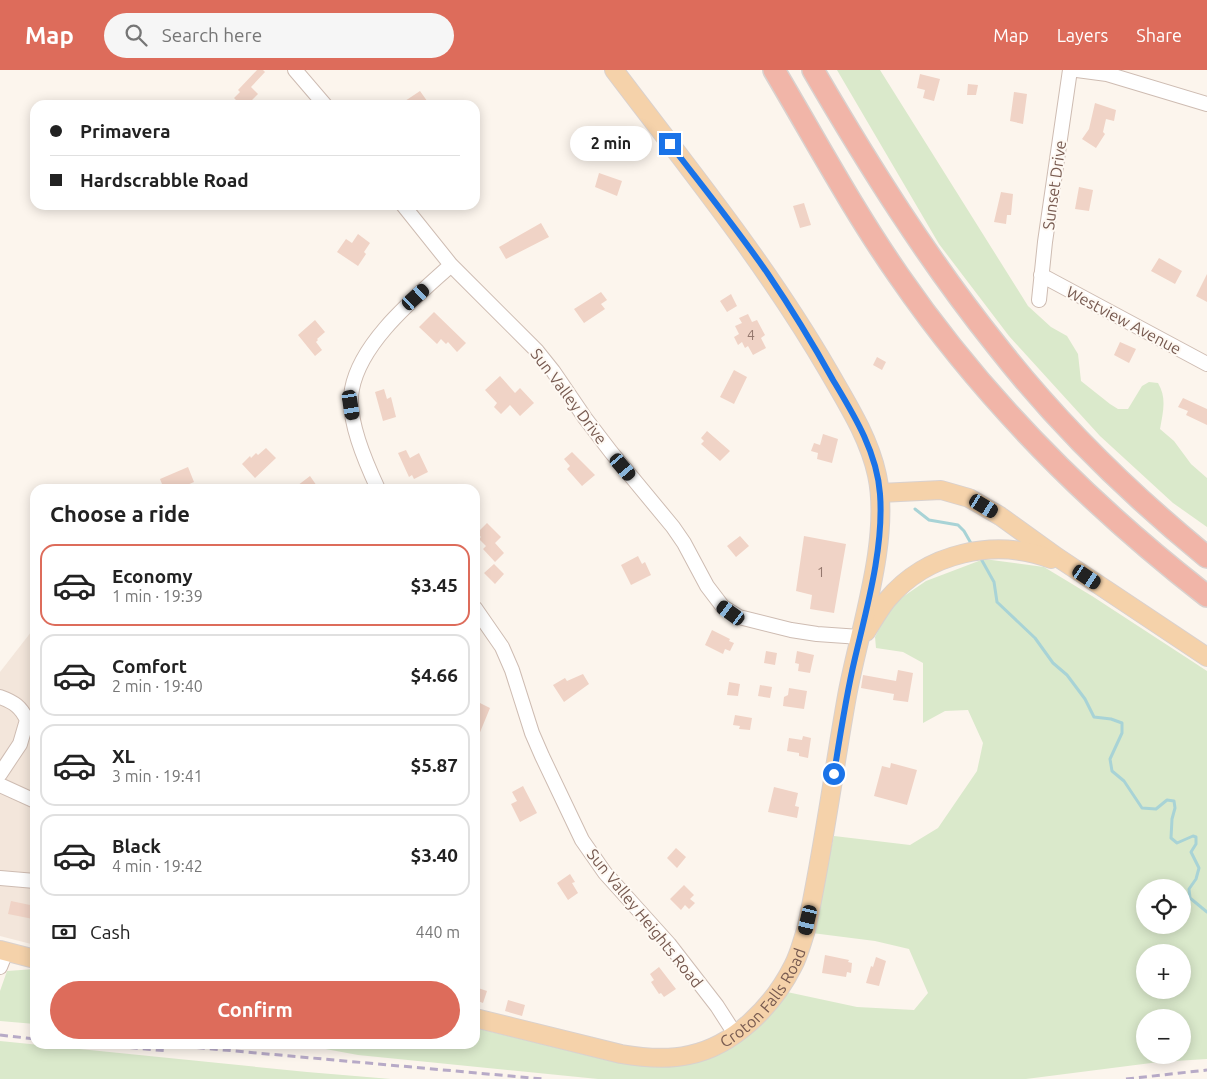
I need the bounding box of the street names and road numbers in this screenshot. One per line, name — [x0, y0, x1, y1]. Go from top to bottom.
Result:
street label: Sunset Drive — [1039, 139, 1069, 231]
street label: Westview Avenue — [1064, 282, 1184, 358]
street label: Sun Valley Drive — [527, 345, 611, 447]
street label: Sun Valley Heights Road — [584, 845, 706, 991]
street label: Croton Falls Road — [717, 946, 809, 1051]

